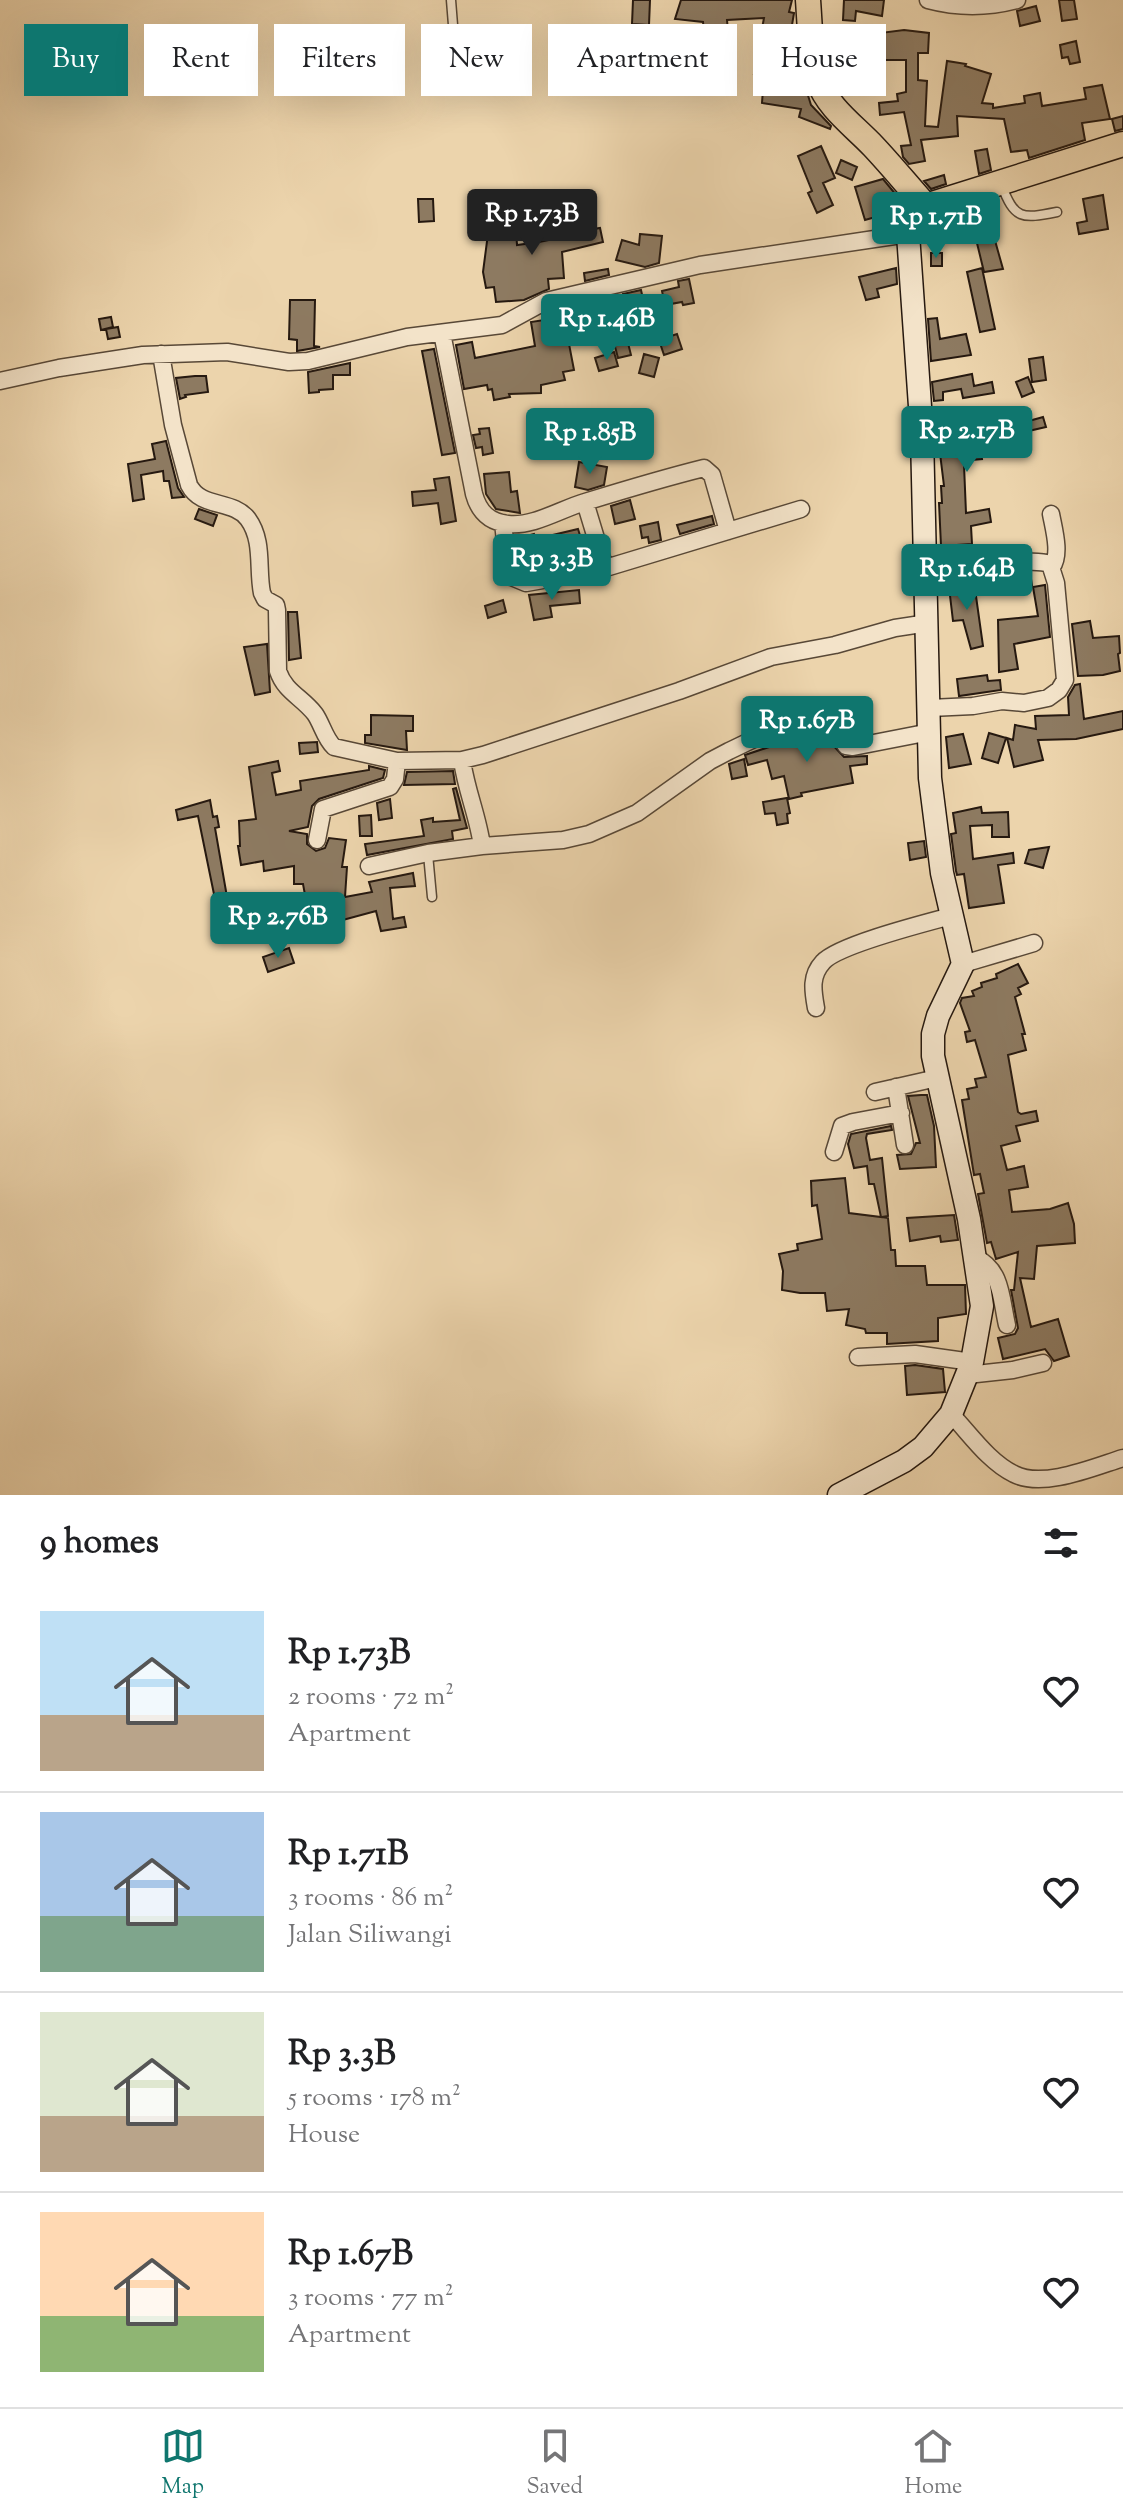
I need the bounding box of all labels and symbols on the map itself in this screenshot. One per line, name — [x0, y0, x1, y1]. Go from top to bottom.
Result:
pin: Rp 1.73B — [449, 189, 615, 257]
pin: Rp 1.71B — [853, 192, 1019, 260]
pin: Rp 1.46B — [524, 294, 690, 362]
pin: Rp 2.17B — [884, 406, 1050, 474]
pin: Rp 1.85B — [507, 408, 673, 476]
pin: Rp 3.3B — [478, 534, 626, 602]
pin: Rp 1.64B — [884, 544, 1050, 612]
pin: Rp 1.67B — [724, 696, 890, 764]
pin: Rp 2.76B — [195, 892, 361, 960]

